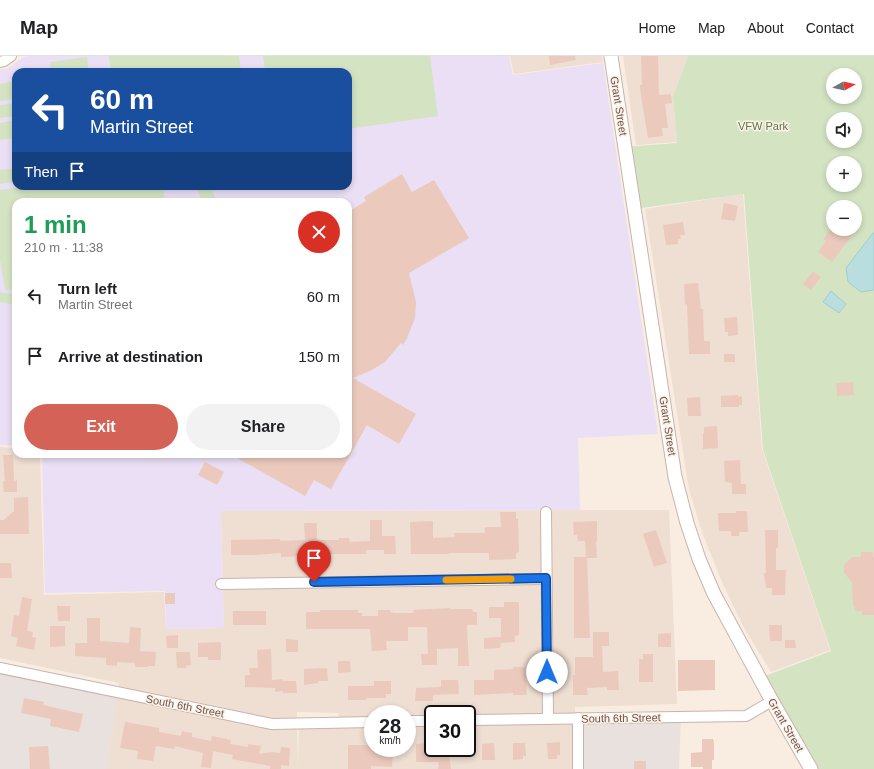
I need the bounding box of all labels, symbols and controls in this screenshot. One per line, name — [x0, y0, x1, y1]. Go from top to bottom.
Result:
text: Map — [20, 17, 58, 38]
text: Home — [639, 20, 676, 36]
text: Map — [698, 20, 725, 36]
text: About — [747, 20, 784, 36]
text: Contact — [806, 20, 854, 36]
north arrow — [826, 68, 862, 104]
map controls — [826, 68, 862, 236]
street label: Grant Street — [608, 75, 630, 137]
icon: left — [24, 84, 76, 136]
text: 60 m — [90, 84, 154, 115]
button: sound — [826, 112, 862, 148]
text: Martin Street — [90, 117, 193, 137]
park label: VFW Park — [738, 120, 789, 132]
button: + — [826, 156, 862, 192]
icon: arrive — [66, 160, 88, 182]
text: Then — [24, 163, 58, 180]
button: − — [826, 200, 862, 236]
text: 1 min — [24, 211, 87, 238]
button: close — [298, 211, 340, 253]
text: 210 m · 11:38 — [24, 240, 103, 255]
text: Turn left — [58, 280, 117, 297]
icon: left — [24, 285, 46, 307]
text: 60 m — [307, 288, 340, 305]
text: Martin Street — [58, 297, 132, 312]
icon: arrive — [24, 345, 46, 367]
text: Arrive at destination — [58, 348, 203, 365]
text: 150 m — [298, 348, 340, 365]
street label: Grant Street — [657, 395, 679, 457]
button: Exit — [24, 404, 178, 450]
button: Share — [186, 404, 340, 450]
pin — [297, 541, 331, 582]
icon: arrive — [303, 547, 325, 569]
position arrow — [526, 651, 568, 693]
street label: South 6th Street — [145, 693, 225, 719]
street label: Grant Street — [766, 696, 806, 754]
speed limit sign: 30 — [424, 705, 476, 757]
street label: South 6th Street — [581, 711, 661, 725]
text: 28 — [379, 715, 401, 737]
text: km/h — [379, 735, 401, 746]

